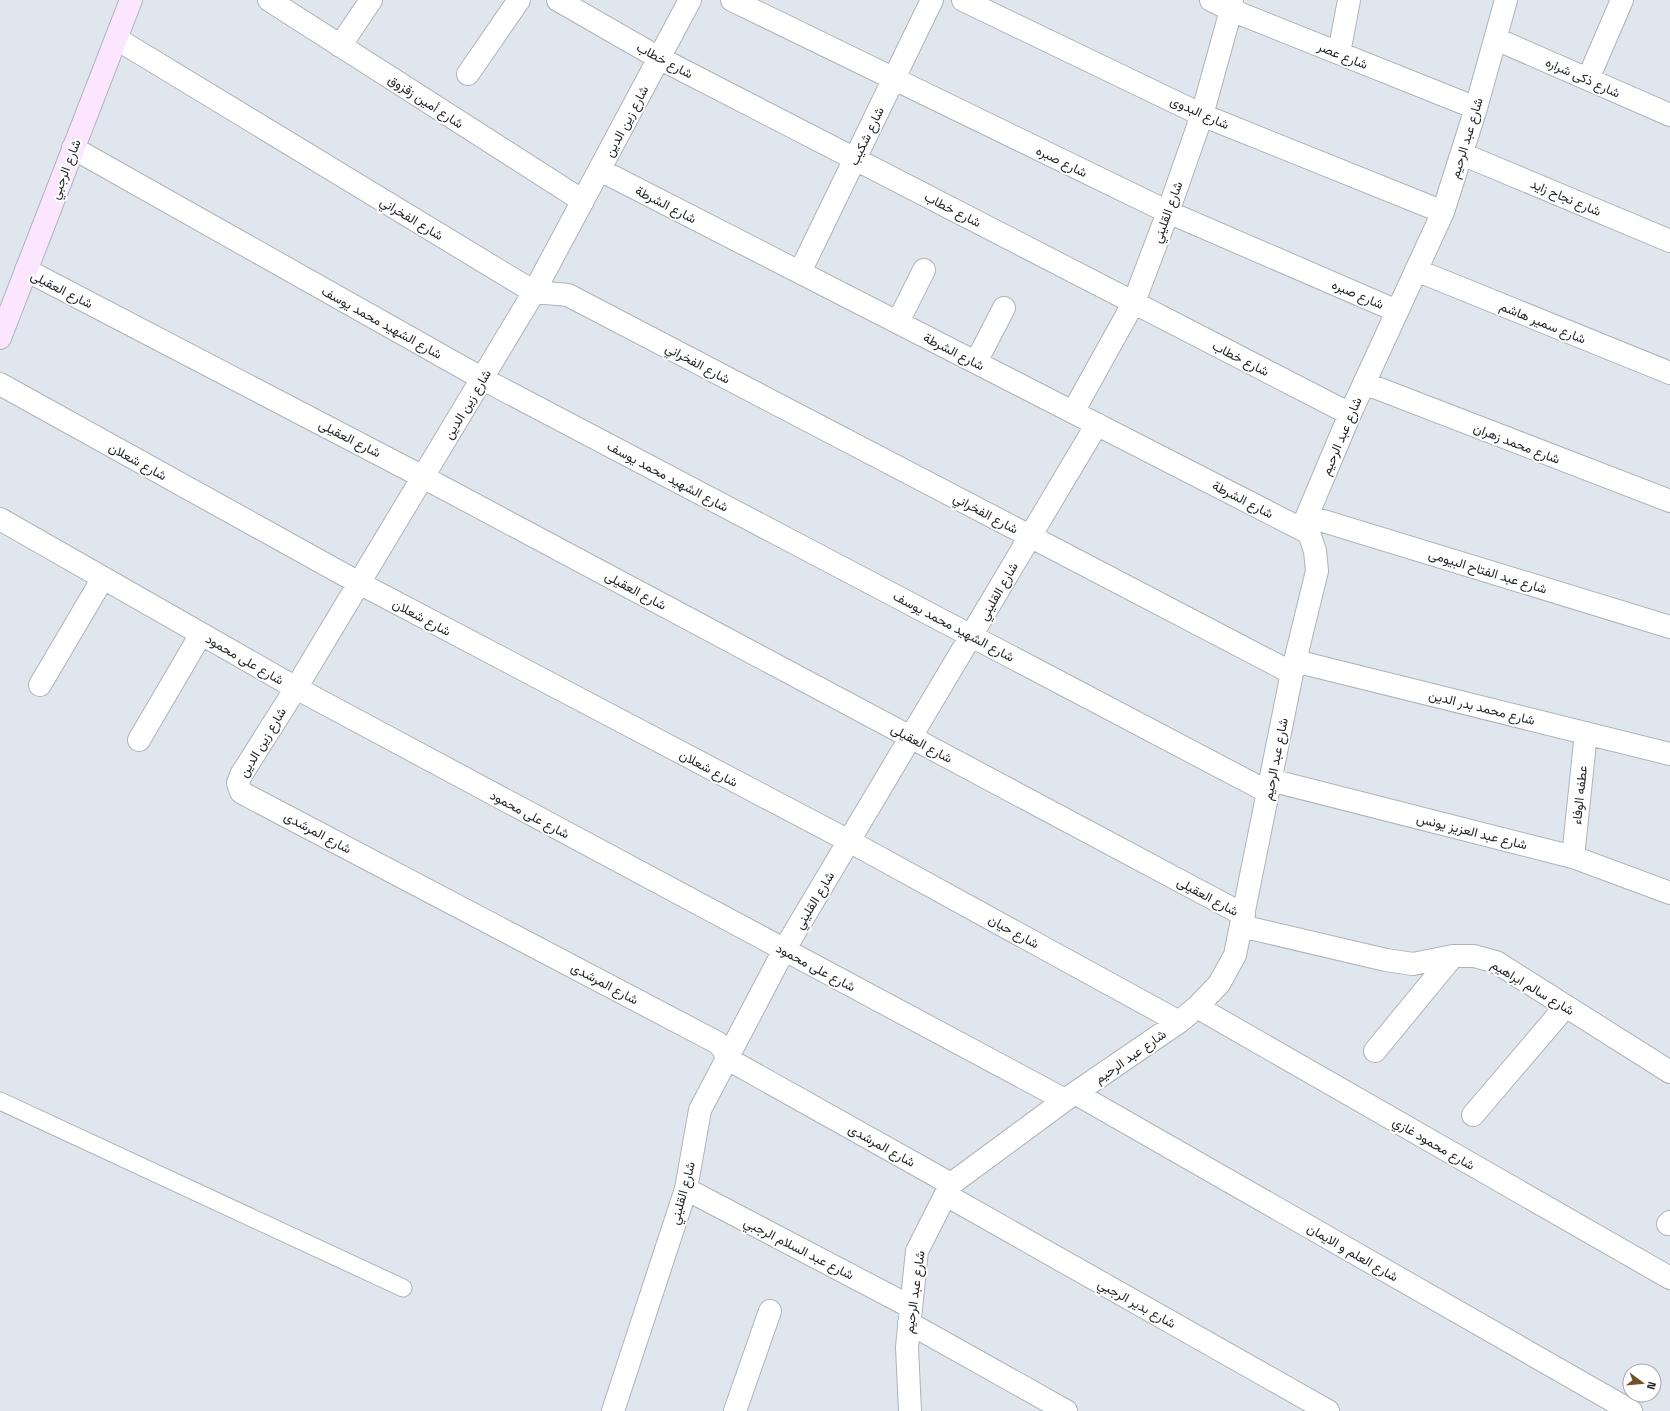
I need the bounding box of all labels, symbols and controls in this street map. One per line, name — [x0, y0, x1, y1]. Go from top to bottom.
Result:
street label: شارع عصر — [1314, 37, 1370, 74]
street label: شارع خطاب — [633, 38, 696, 83]
street label: شارع ذكى شراره — [1542, 53, 1623, 102]
street label: شارع أمين زقزوق — [384, 71, 467, 133]
street label: شارع زين الدين — [600, 82, 653, 160]
street label: شارع البدوى — [1167, 92, 1232, 134]
street label: شارع عبد الرحيم — [1446, 96, 1488, 181]
street label: شارع شكيب — [845, 104, 889, 169]
street label: شارع الرجبي — [46, 137, 87, 202]
street label: شارع صبره — [1033, 142, 1090, 182]
street label: شارع نجاح زايد — [1528, 175, 1604, 221]
street label: شارع القليني — [1148, 179, 1188, 246]
street label: شارع الشرطة — [632, 182, 699, 228]
street label: شارع خطاب — [921, 188, 984, 232]
street label: شارع الفخراني — [376, 193, 446, 246]
street label: شارع العقيلى — [27, 267, 96, 313]
street label: شارع صبره — [1329, 276, 1386, 314]
street label: شارع الشهيد محمد يوسف — [318, 282, 445, 363]
street label: شارع سمير هاشم — [1497, 297, 1588, 348]
street label: شارع الشرطة — [920, 329, 987, 375]
street label: شارع خطاب — [1209, 337, 1272, 381]
street label: شارع الفخراني — [662, 339, 733, 389]
street label: شارع زين الدين — [440, 366, 496, 443]
street label: شارع عبد الرحيم — [1317, 394, 1367, 478]
street label: شارع العقيلى — [315, 416, 384, 462]
street label: شارع محمد زهران — [1471, 419, 1563, 469]
street label: شارع الشهيد محمد يوسف — [604, 437, 731, 517]
street label: شارع شعلان — [105, 439, 170, 485]
street label: شارع الشرطة — [1209, 477, 1276, 523]
street label: شارع الفخراني — [950, 489, 1021, 539]
street label: شارع عبد الفتاح البيومى — [1426, 545, 1549, 599]
street label: شارع القليني — [975, 559, 1024, 624]
street label: شارع العقيلى — [602, 567, 670, 615]
street label: شارع الشهيد محمد يوسف — [890, 587, 1017, 667]
street label: شارع شعلان — [389, 595, 454, 641]
street label: شارع على محمود — [202, 630, 287, 690]
street label: شارع محمد بدر الدين — [1427, 686, 1537, 730]
street label: شارع زين الدين — [235, 704, 291, 781]
street label: شارع عبد الرحيم — [1259, 717, 1293, 802]
street label: شارع العقيلى — [888, 720, 956, 768]
street label: شارع شعلان — [676, 746, 741, 792]
street label: عطفه الوفاء — [1568, 764, 1591, 825]
street label: شارع على محمود — [487, 786, 572, 843]
street label: شارع المرشدى — [281, 808, 354, 858]
street label: شارع عبد العزيز يونس — [1415, 810, 1529, 854]
street label: شارع القليني — [791, 868, 840, 933]
street label: شارع العقيلى — [1174, 873, 1242, 921]
street label: شارع حيان — [985, 911, 1042, 953]
street label: شارع على محمود — [773, 939, 858, 996]
street label: شارع سالم ابراهيم — [1487, 956, 1578, 1020]
street label: شارع المرشدى — [568, 959, 641, 1009]
street label: شارع عبد الرحيم — [1091, 1026, 1170, 1088]
street label: شارع محمود غازي — [1389, 1113, 1478, 1175]
street label: شارع المرشدى — [845, 1120, 918, 1172]
street label: شارع القليني — [666, 1160, 701, 1227]
street label: شارع عبد السلام الرجبي — [740, 1213, 857, 1285]
street label: شارع العلم و الايمان — [1304, 1219, 1401, 1286]
street label: شارع عبد الرحيم — [900, 1250, 930, 1335]
street label: شارع بدير الرجبي — [1094, 1275, 1179, 1334]
north arrow — [1622, 1363, 1662, 1403]
text: N — [1644, 1380, 1659, 1391]

